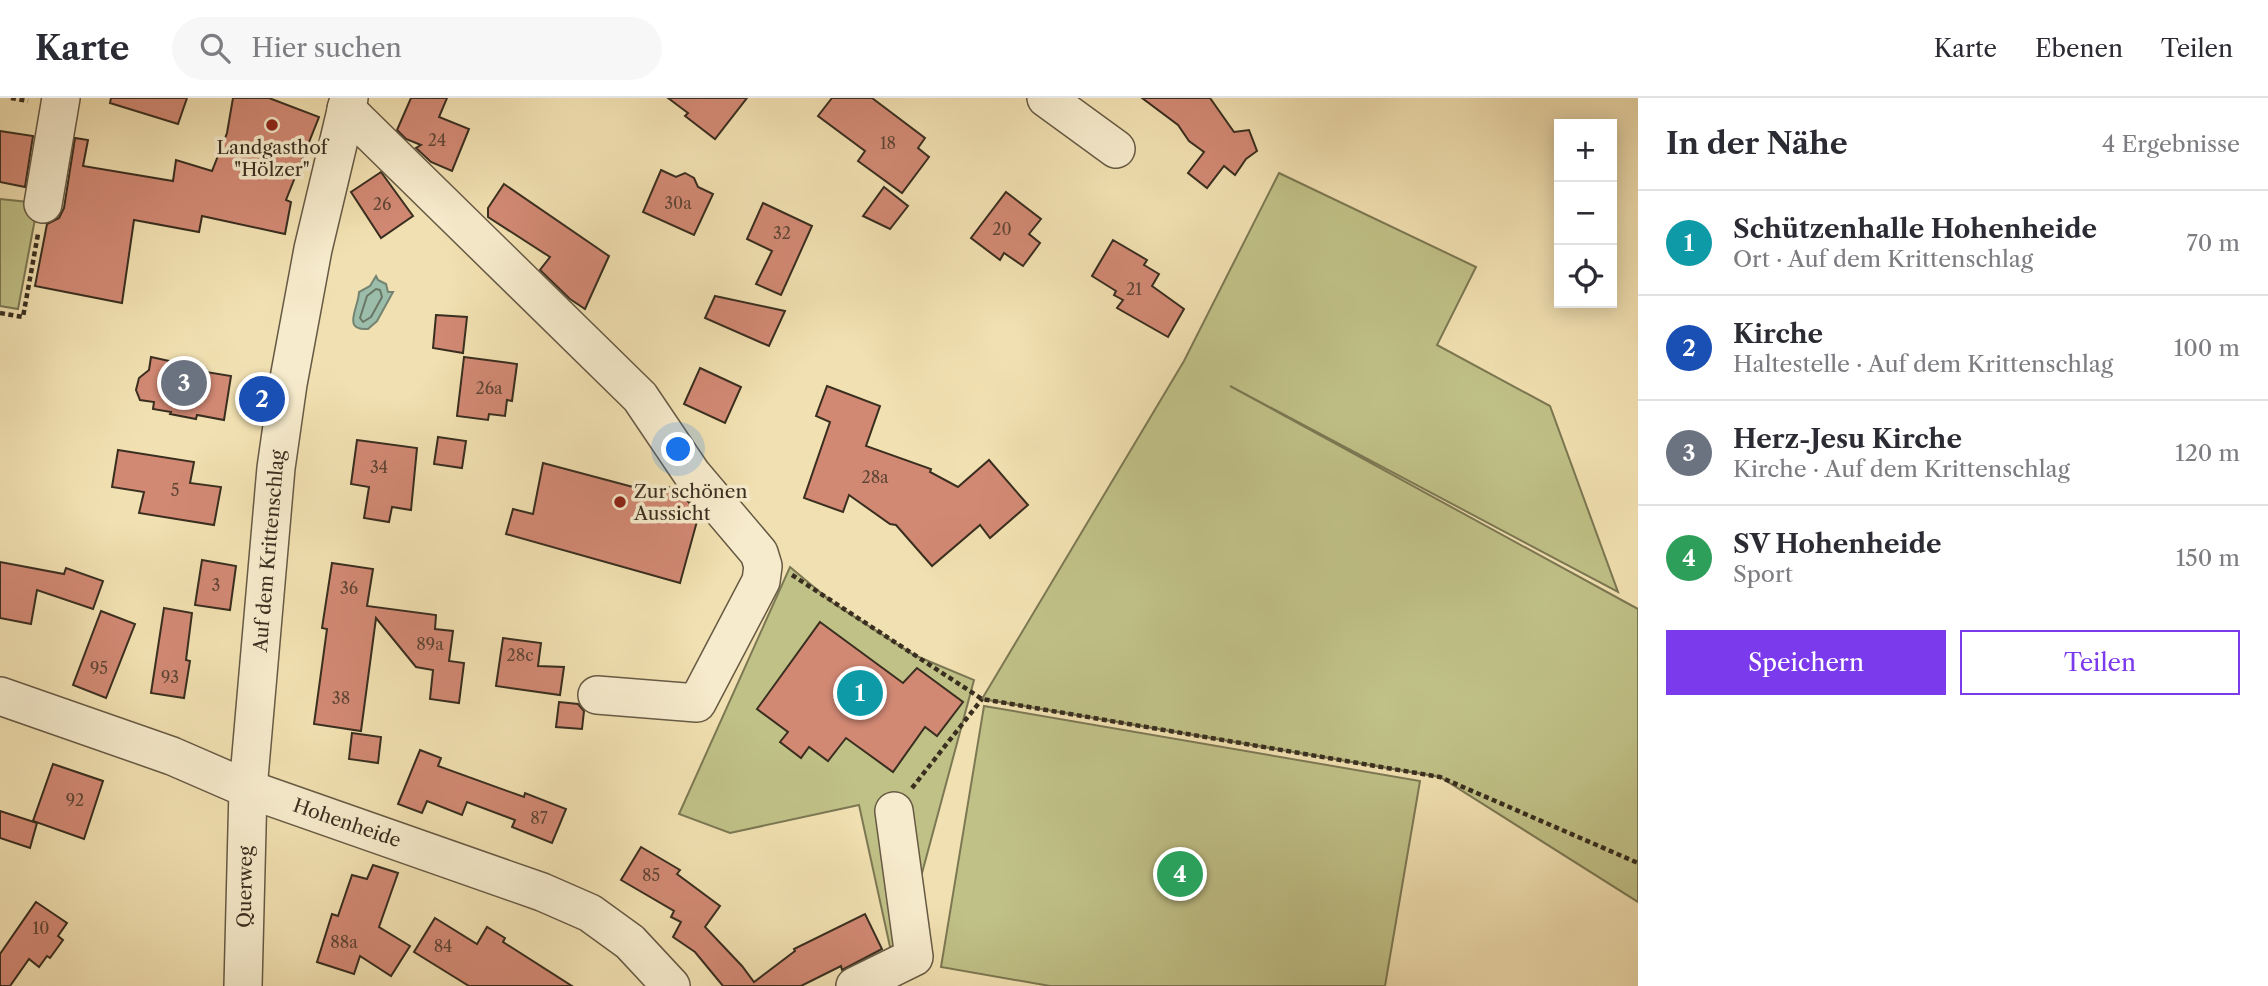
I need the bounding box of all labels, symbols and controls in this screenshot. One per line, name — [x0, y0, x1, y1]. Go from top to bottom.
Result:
search box — [172, 17, 662, 80]
text: Karte — [35, 28, 130, 69]
icon: search — [196, 29, 234, 67]
text: Hier suchen — [252, 32, 402, 64]
text: Karte — [1934, 34, 1997, 63]
text: Ebenen — [2035, 34, 2123, 63]
text: Teilen — [2161, 34, 2233, 63]
marker: Landgasthof "Hölzer" — [264, 117, 280, 133]
map controls — [1554, 119, 1617, 308]
button: + — [1554, 119, 1617, 182]
text: In der Nähe — [1666, 125, 1848, 162]
house number: 24 — [428, 130, 446, 150]
text: 4 Ergebnisse — [2102, 130, 2240, 158]
house number: 18 — [880, 133, 896, 153]
place label: Landgasthof "Hölzer" — [216, 136, 330, 181]
button: − — [1554, 182, 1617, 245]
house number: 30a — [664, 193, 692, 213]
house number: 26 — [373, 194, 391, 214]
text: Schützenhalle Hohenheide — [1733, 213, 2097, 245]
house number: 20 — [992, 219, 1012, 239]
house number: 32 — [773, 223, 791, 243]
text: 1 — [1684, 229, 1694, 257]
text: 70 m — [2187, 229, 2240, 257]
button: locate — [1554, 245, 1617, 308]
text: Ort · Auf dem Krittenschlag — [1733, 245, 2033, 273]
house number: 21 — [1126, 279, 1142, 299]
text: Kirche — [1733, 318, 1823, 350]
text: 2 — [1682, 334, 1696, 362]
text: 100 m — [2174, 334, 2240, 362]
text: Haltestelle · Auf dem Krittenschlag — [1733, 350, 2113, 378]
pin: 3 — [161, 357, 207, 409]
pin: 2 — [239, 373, 285, 425]
house number: 26a — [475, 378, 503, 398]
text: Herz-Jesu Kirche — [1733, 423, 1962, 455]
your location — [661, 432, 695, 466]
text: 3 — [1683, 439, 1696, 467]
text: 120 m — [2175, 439, 2240, 467]
street label: Auf dem Krittenschlag — [249, 448, 289, 654]
text: Kirche · Auf dem Krittenschlag — [1733, 455, 2070, 483]
house number: 34 — [370, 457, 388, 477]
house number: 28a — [861, 467, 889, 487]
house number: 5 — [171, 480, 179, 500]
place label: Zur schönen Aussicht — [633, 480, 747, 525]
marker: Zur schönen Aussicht — [612, 494, 628, 510]
text: SV Hohenheide — [1733, 528, 1942, 560]
text: 4 — [1682, 544, 1696, 572]
text: 150 m — [2176, 544, 2240, 572]
text: Sport — [1733, 560, 1793, 588]
house number: 3 — [212, 575, 220, 595]
house number: 36 — [340, 578, 358, 598]
button: Speichern — [1666, 630, 1946, 695]
button: Teilen — [1960, 630, 2240, 695]
house number: 89a — [416, 634, 444, 654]
house number: 28c — [506, 645, 534, 665]
house number: 95 — [90, 658, 108, 678]
house number: 93 — [161, 667, 179, 687]
pin: 1 — [837, 667, 883, 719]
house number: 38 — [332, 688, 350, 708]
house number: 92 — [66, 790, 84, 810]
street label: Hohenheide — [290, 794, 404, 852]
house number: 87 — [530, 808, 548, 828]
street label: Querweg — [233, 845, 257, 928]
pin: 4 — [1157, 848, 1203, 900]
house number: 85 — [642, 865, 660, 885]
house number: 10 — [33, 918, 49, 938]
house number: 88a — [330, 932, 358, 952]
house number: 84 — [434, 936, 452, 956]

